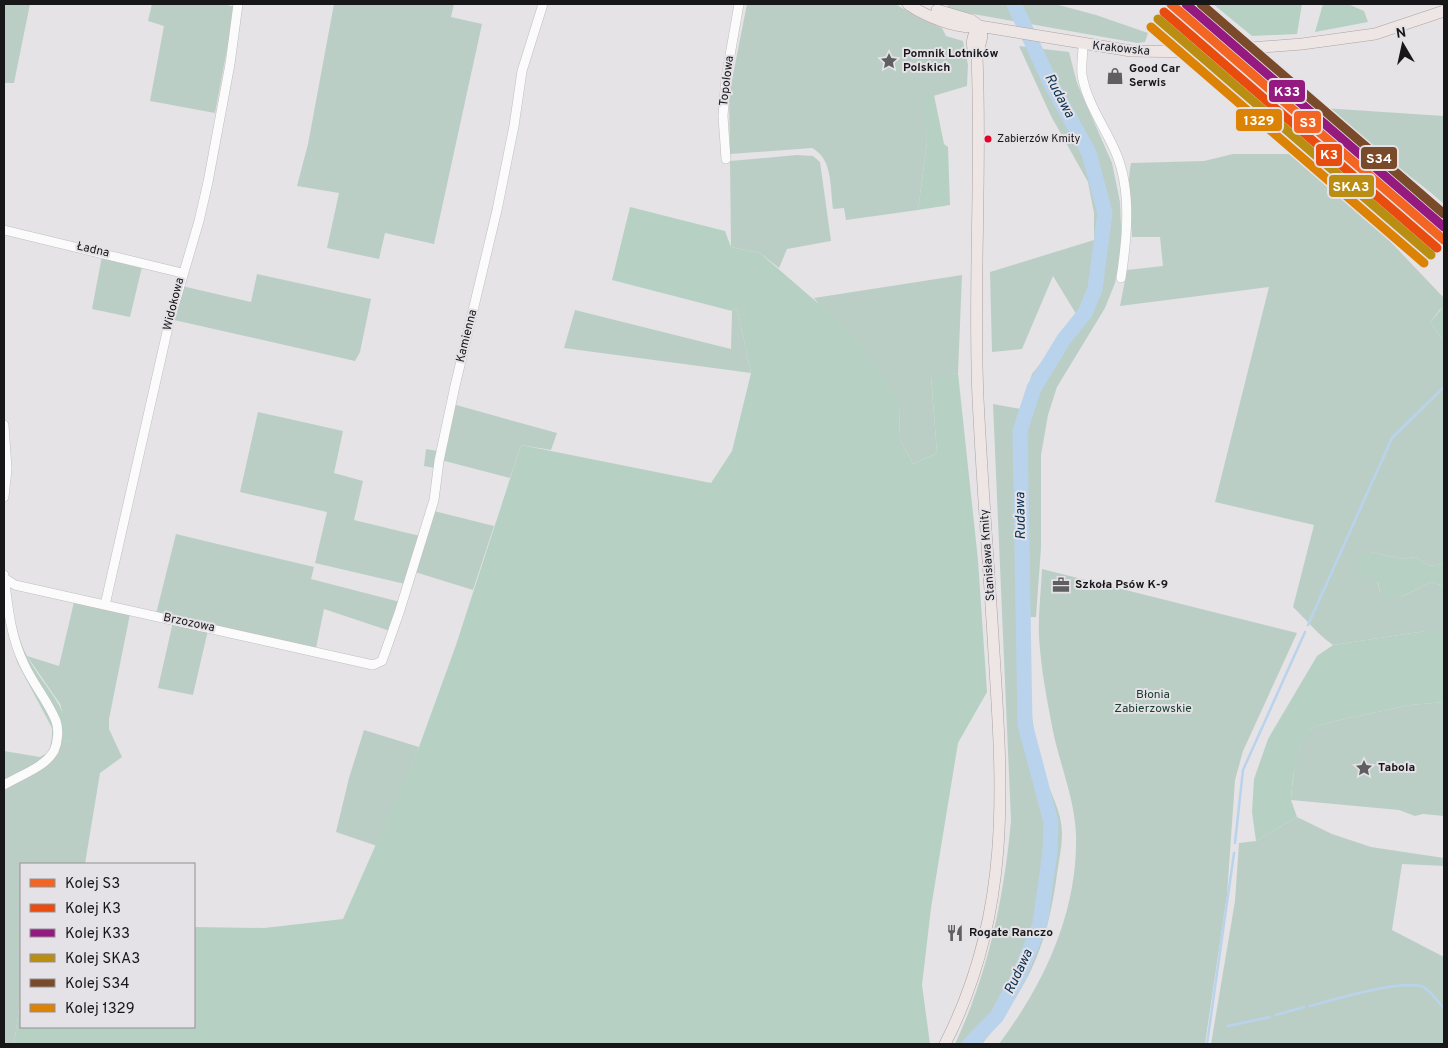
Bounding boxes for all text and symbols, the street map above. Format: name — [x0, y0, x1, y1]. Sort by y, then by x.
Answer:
north arrow — [1378, 20, 1428, 70]
text: N — [1395, 24, 1408, 43]
street label: Krakowska — [1091, 38, 1151, 60]
place label: Pomnik Lotników Polskich — [903, 46, 998, 76]
place icon: Pomnik Lotników Polskich — [879, 51, 899, 71]
street label: Topolowa — [716, 55, 738, 107]
place label: Good Car Serwis — [1129, 61, 1180, 91]
shop icon: Good Car Serwis — [1105, 66, 1125, 86]
water label: Rudawa — [1040, 71, 1078, 122]
line badge: K33 — [1268, 79, 1306, 103]
text: K33 — [1274, 84, 1300, 101]
line badge: 1329 — [1235, 108, 1283, 132]
line badge: S3 — [1293, 110, 1322, 134]
text: 1329 — [1244, 113, 1274, 130]
text: S3 — [1300, 115, 1316, 132]
place label: Zabierzów Kmity — [997, 132, 1080, 146]
marker: Zabierzów Kmity — [983, 134, 993, 144]
line badge: K3 — [1315, 143, 1343, 167]
line badge: S34 — [1360, 146, 1398, 170]
text: K3 — [1320, 147, 1338, 164]
text: S34 — [1366, 151, 1392, 168]
line badge: SKA3 — [1328, 174, 1375, 198]
text: SKA3 — [1333, 179, 1369, 196]
street label: Ładna — [75, 238, 111, 262]
street label: Widokowa — [160, 276, 188, 332]
street label: Kamienna — [453, 308, 481, 364]
water label: Rudawa — [1012, 491, 1030, 540]
street label: Stanisława Kmity — [977, 508, 999, 602]
office icon: Szkoła Psów K-9 — [1051, 575, 1071, 595]
place label: Szkoła Psów K-9 — [1075, 577, 1168, 593]
street label: Brzozowa — [162, 610, 216, 636]
park label: Błonia Zabierzowskie — [1114, 687, 1192, 717]
place icon: Tabola — [1354, 758, 1374, 778]
place label: Tabola — [1378, 760, 1415, 776]
legend — [20, 863, 195, 1028]
text: Kolej S3 — [65, 875, 120, 894]
text: Kolej K3 — [65, 900, 121, 919]
restaurant icon: Rogate Ranczo — [945, 923, 965, 943]
text: Kolej K33 — [65, 925, 130, 944]
place label: Rogate Ranczo — [969, 925, 1053, 941]
water label: Rudawa — [1001, 946, 1037, 997]
text: Kolej SKA3 — [65, 950, 140, 969]
text: Kolej S34 — [65, 975, 130, 994]
text: Kolej 1329 — [65, 1000, 135, 1019]

